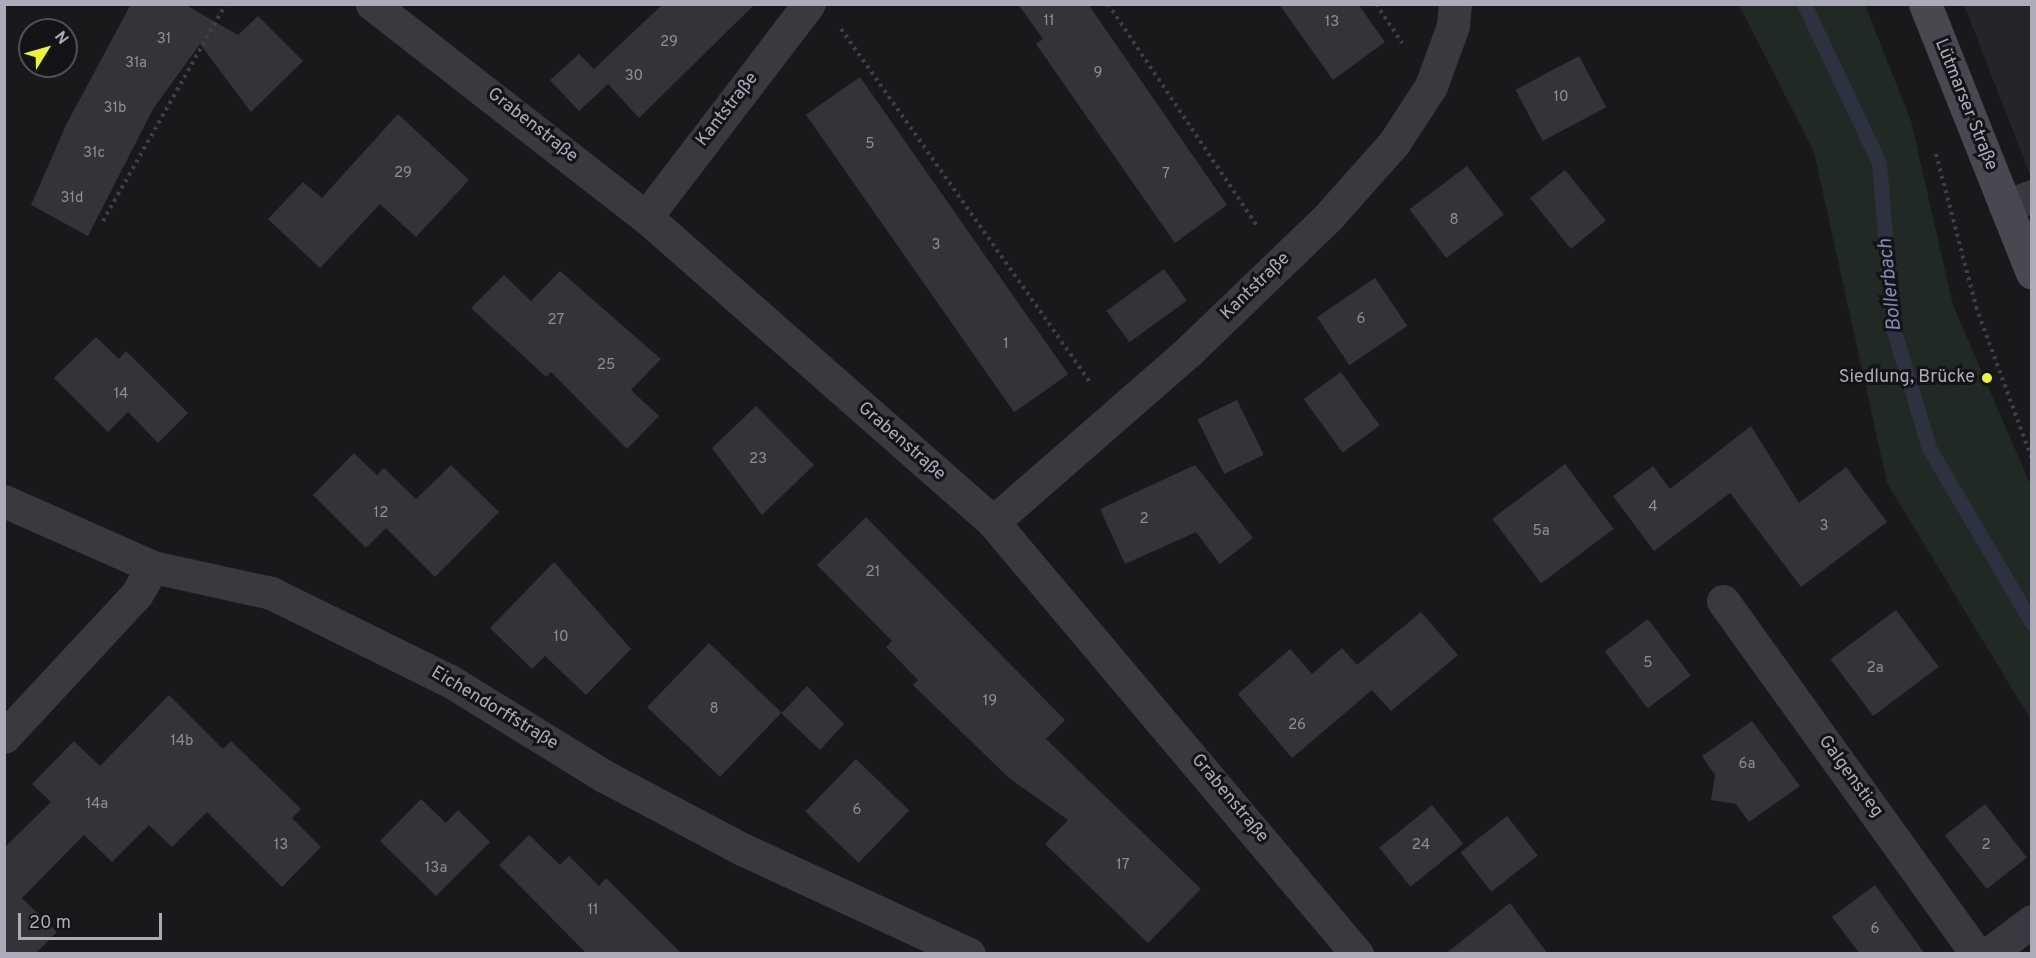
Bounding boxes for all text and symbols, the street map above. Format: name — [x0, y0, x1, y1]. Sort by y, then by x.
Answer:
house number: 11 — [1043, 13, 1055, 31]
house number: 13 — [1325, 14, 1339, 32]
north arrow — [18, 18, 78, 78]
text: N — [49, 28, 72, 49]
house number: 31 — [157, 31, 171, 49]
house number: 29 — [660, 34, 678, 52]
street label: Lütmarser Straße — [1929, 36, 2001, 174]
house number: 31a — [125, 55, 147, 73]
house number: 9 — [1094, 65, 1102, 83]
house number: 30 — [625, 68, 643, 86]
street label: Kantstraße — [692, 69, 764, 151]
street label: Grabenstraße — [482, 84, 582, 168]
house number: 10 — [1553, 89, 1569, 107]
house number: 31b — [103, 100, 127, 118]
house number: 5 — [865, 136, 875, 154]
house number: 31c — [83, 145, 105, 163]
house number: 29 — [394, 165, 412, 183]
house number: 7 — [1162, 166, 1170, 184]
house number: 31d — [60, 190, 84, 208]
house number: 8 — [1449, 212, 1459, 230]
house number: 3 — [931, 237, 941, 255]
water label: Bollerbach — [1874, 237, 1908, 333]
street label: Kantstraße — [1217, 249, 1295, 325]
house number: 6 — [1357, 311, 1365, 329]
house number: 27 — [548, 312, 564, 330]
house number: 1 — [1003, 336, 1009, 354]
house number: 25 — [597, 357, 615, 375]
place label: Siedlung, Brücke — [1839, 367, 1975, 389]
marker: Siedlung, Brücke — [1980, 371, 1994, 385]
house number: 14 — [114, 386, 128, 404]
street label: Grabenstraße — [853, 398, 949, 486]
house number: 23 — [749, 451, 767, 469]
house number: 4 — [1648, 499, 1658, 517]
house number: 12 — [374, 505, 388, 523]
house number: 2 — [1139, 511, 1149, 529]
house number: 3 — [1819, 518, 1829, 536]
house number: 5a — [1532, 523, 1550, 541]
house number: 21 — [866, 564, 880, 582]
house number: 10 — [553, 629, 569, 647]
house number: 5 — [1643, 655, 1653, 673]
house number: 2a — [1866, 660, 1884, 678]
street label: Eichendorffstraße — [427, 663, 561, 755]
house number: 19 — [983, 693, 997, 711]
house number: 8 — [709, 701, 719, 719]
house number: 26 — [1288, 717, 1306, 735]
street label: Galgenstieg — [1813, 732, 1887, 822]
house number: 14b — [170, 733, 194, 751]
street label: Grabenstraße — [1186, 750, 1272, 848]
house number: 6a — [1739, 756, 1755, 774]
house number: 14a — [86, 796, 108, 814]
house number: 6 — [853, 802, 861, 820]
house number: 13 — [274, 837, 288, 855]
house number: 24 — [1412, 837, 1430, 855]
house number: 2 — [1981, 837, 1991, 855]
house number: 17 — [1116, 857, 1130, 875]
house number: 13a — [425, 860, 447, 878]
scale bar — [21, 901, 165, 939]
house number: 11 — [587, 902, 599, 920]
text: 20 m — [29, 912, 71, 935]
house number: 6 — [1871, 921, 1879, 939]

